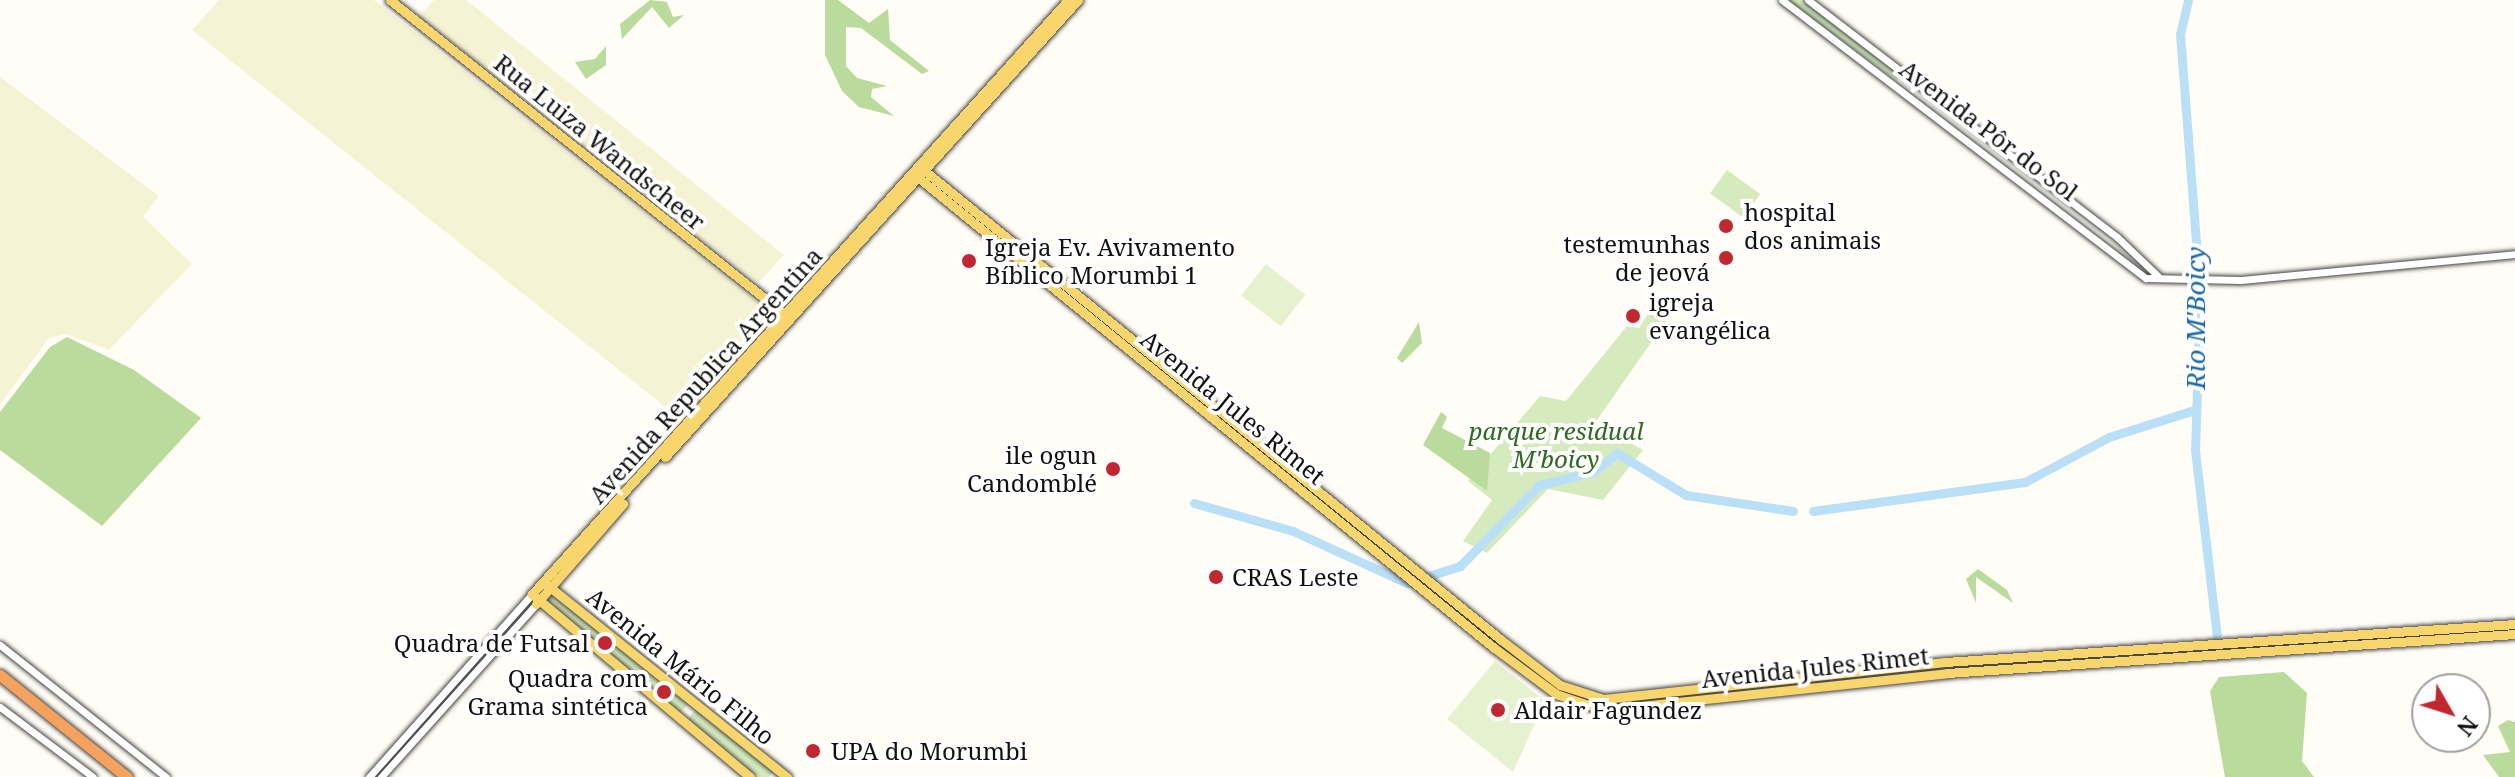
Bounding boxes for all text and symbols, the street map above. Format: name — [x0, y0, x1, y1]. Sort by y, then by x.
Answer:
street label: Rua Luiza Wandscheer — [489, 48, 711, 236]
street label: Avenida Pôr do Sol — [1895, 54, 2083, 206]
place label: hospital dos animais — [1744, 198, 1881, 254]
marker: hospital dos animais — [1715, 215, 1737, 237]
place label: testemunhas de jeová — [1564, 230, 1710, 286]
place label: Igreja Ev. Avivamento Bíblico Morumbi 1 — [985, 233, 1235, 289]
street label: Avenida Republica Argentina — [582, 241, 828, 509]
water label: Rio M'Boicy — [2180, 246, 2212, 390]
marker: testemunhas de jeová — [1717, 249, 1735, 267]
marker: Igreja Ev. Avivamento Bíblico Morumbi 1 — [960, 252, 978, 270]
place label: igreja evangélica — [1649, 288, 1771, 344]
marker: igreja evangélica — [1624, 307, 1642, 325]
street label: Avenida Jules Rimet — [1135, 324, 1331, 490]
park label: parque residual M'boicy — [1469, 417, 1643, 473]
place label: ile ogun Candomblé — [967, 441, 1097, 497]
marker: ile ogun Candomblé — [1104, 460, 1122, 478]
place label: CRAS Leste — [1232, 563, 1359, 591]
marker: CRAS Leste — [1207, 568, 1225, 586]
street label: Avenida Mário Filho — [581, 581, 781, 751]
place label: Quadra de Futsal — [394, 629, 589, 657]
marker: Quadra de Futsal — [596, 634, 614, 652]
street label: Avenida Jules Rimet — [1700, 641, 1930, 693]
place label: Quadra com Grama sintética — [467, 664, 648, 720]
north arrow — [2411, 673, 2491, 753]
marker: Quadra com Grama sintética — [655, 683, 673, 701]
place label: Aldair Fagundez — [1514, 696, 1702, 724]
marker: Aldair Fagundez — [1489, 701, 1507, 719]
text: N — [2451, 711, 2485, 743]
place label: UPA do Morumbi — [831, 737, 1027, 765]
marker: UPA do Morumbi — [802, 740, 824, 762]

